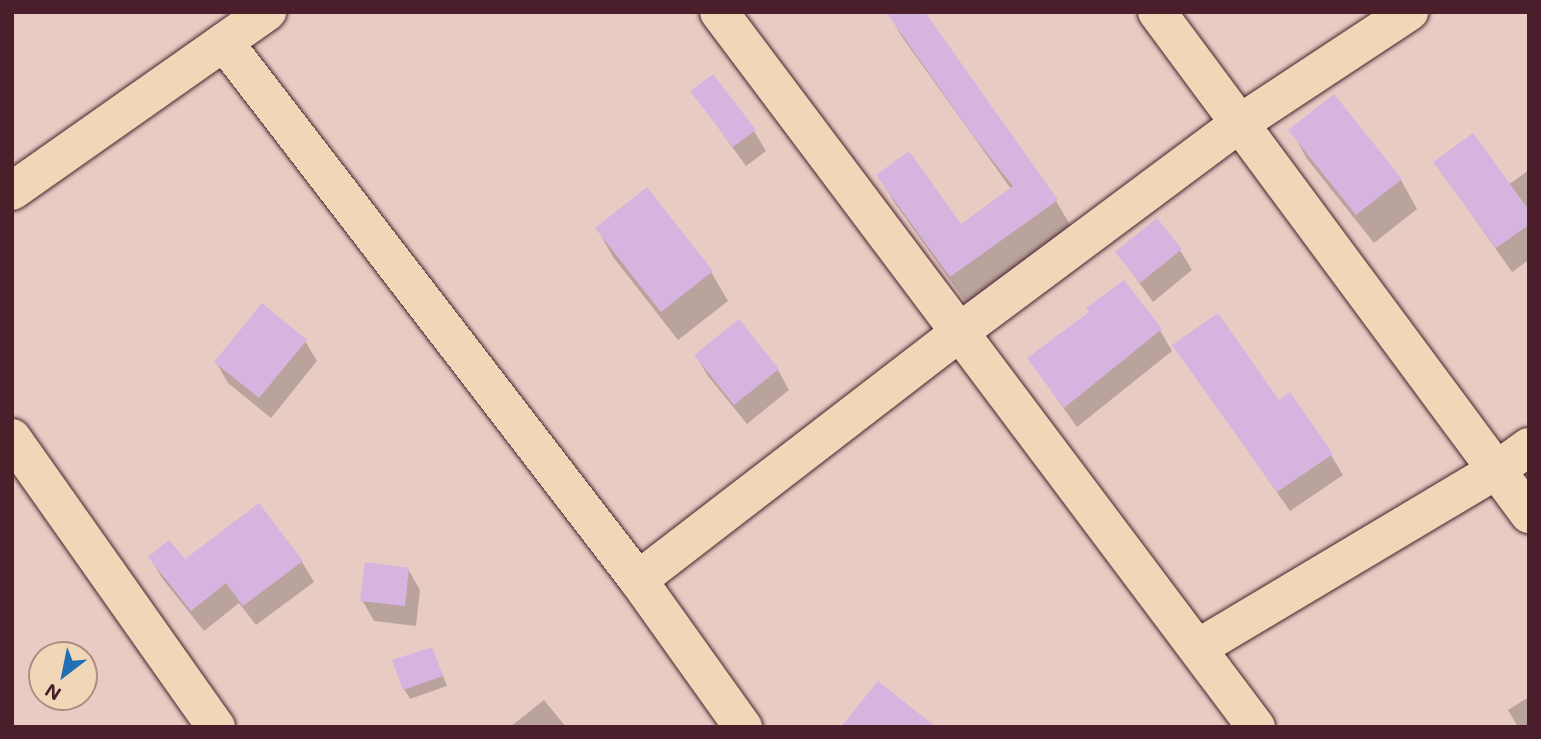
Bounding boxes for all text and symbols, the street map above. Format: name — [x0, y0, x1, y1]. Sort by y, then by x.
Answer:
north arrow — [28, 641, 98, 711]
text: N — [40, 678, 65, 707]

